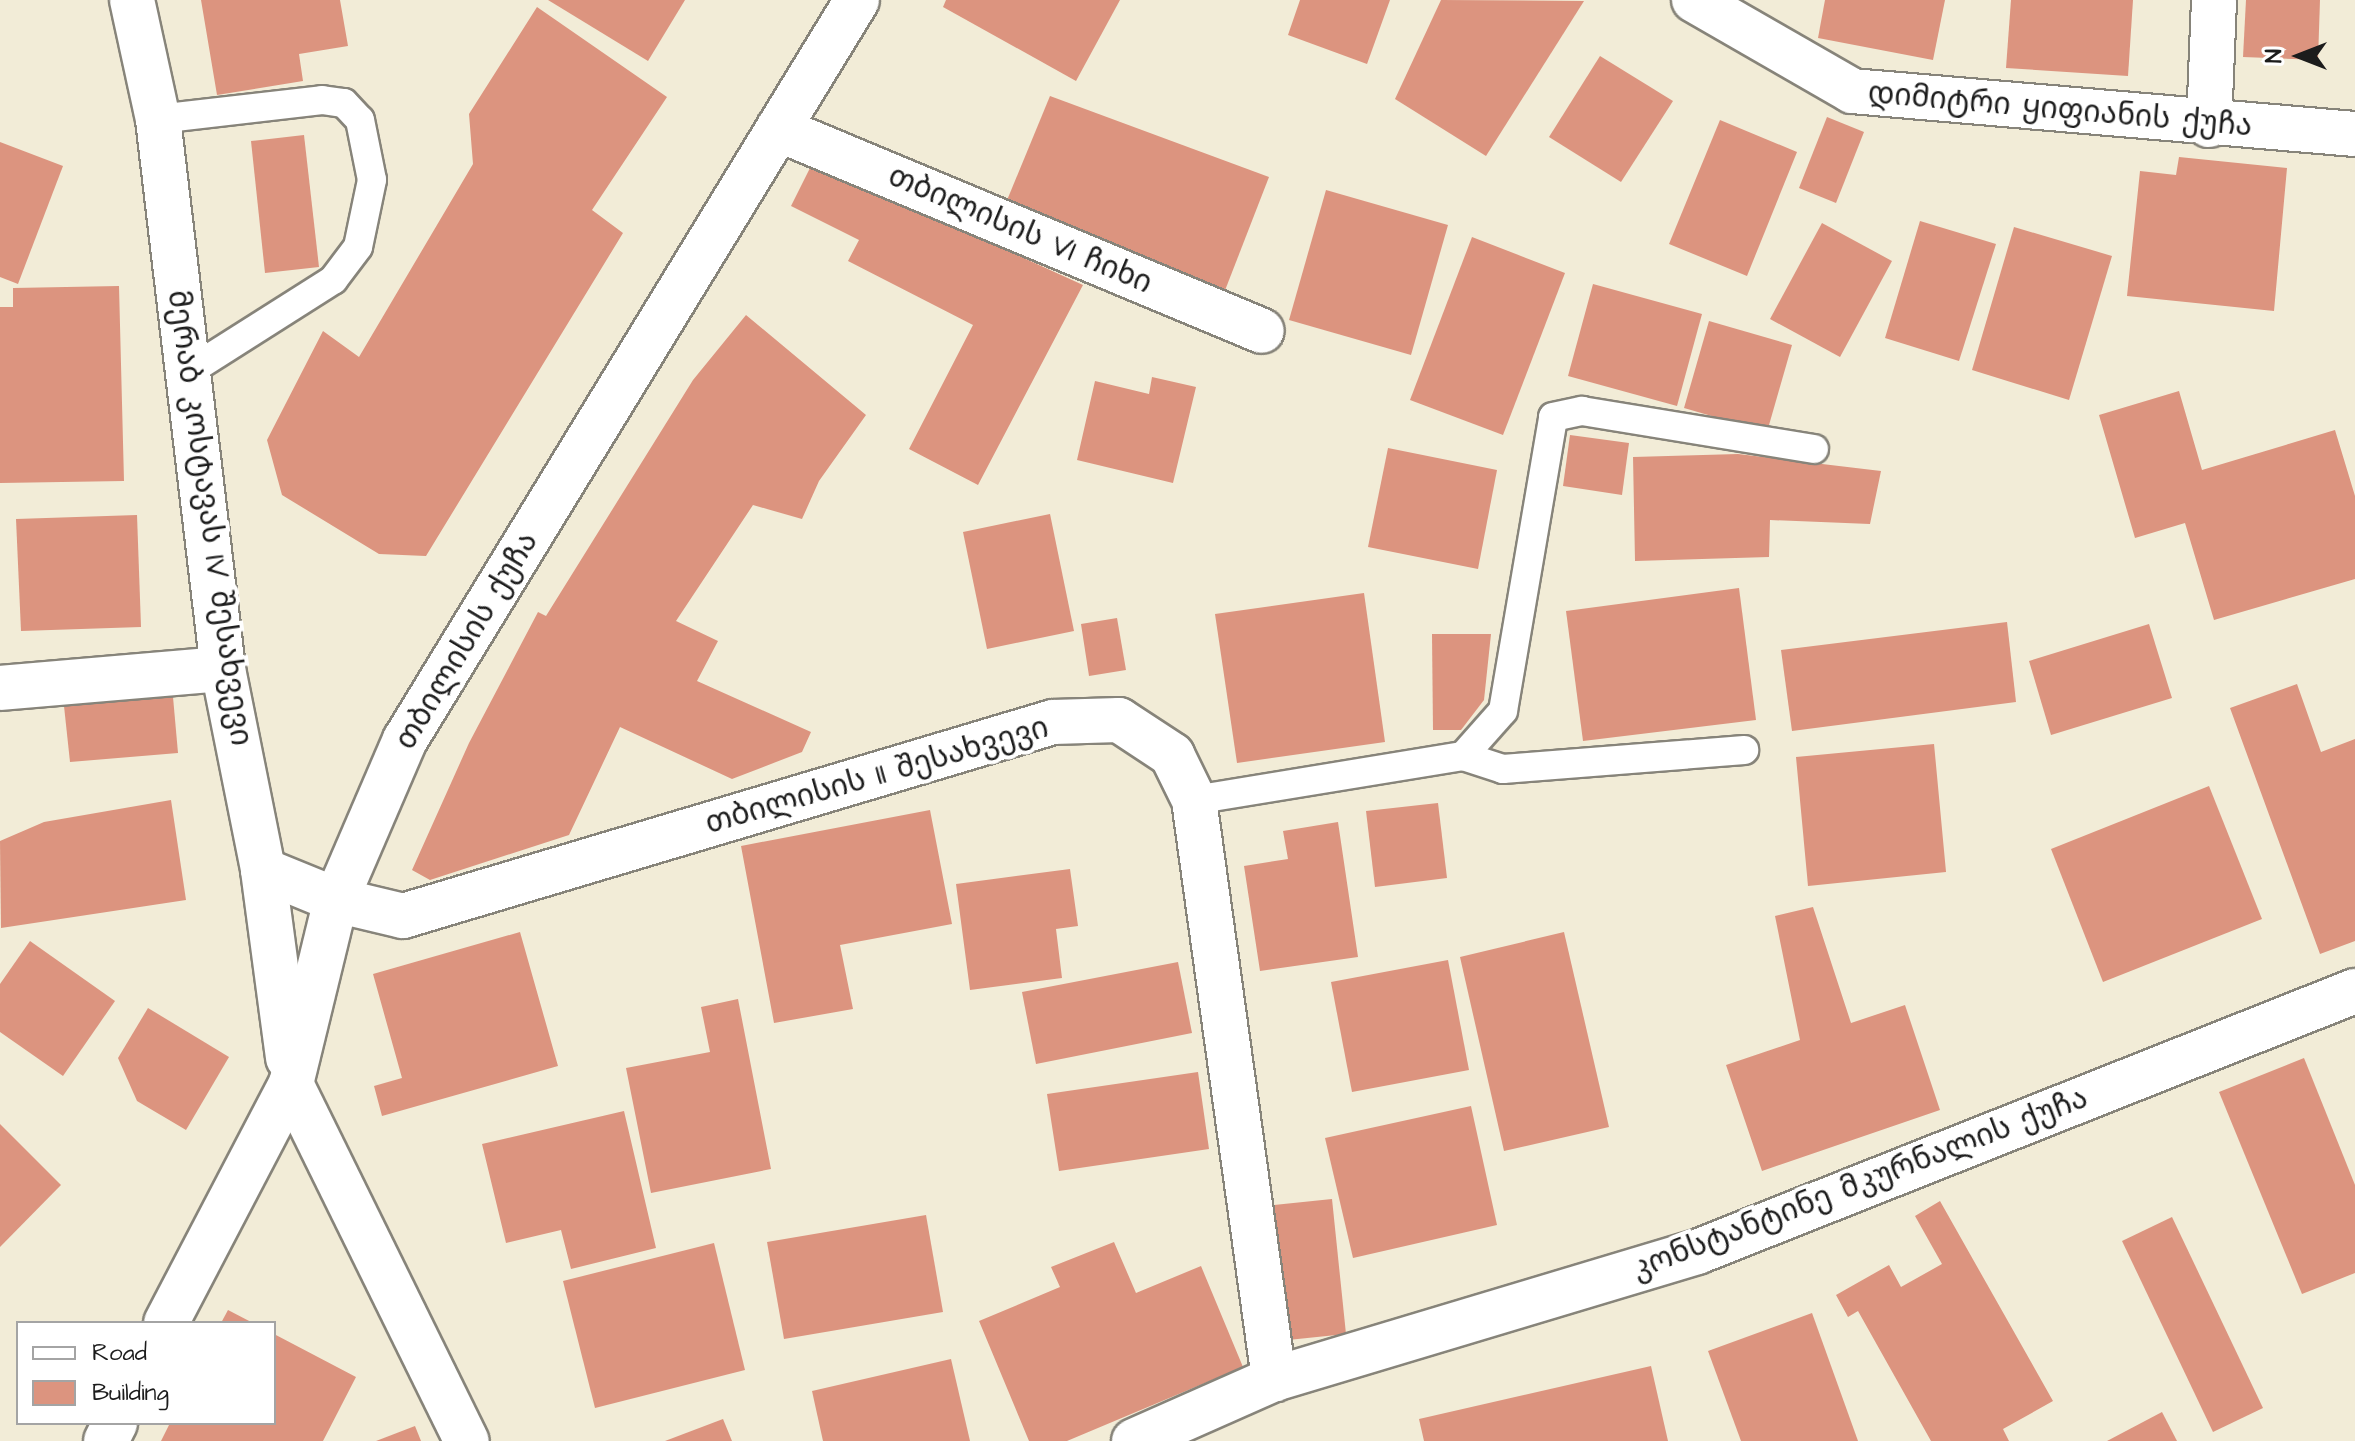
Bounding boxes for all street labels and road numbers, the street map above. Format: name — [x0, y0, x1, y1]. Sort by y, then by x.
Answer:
street label: დიმიტრი ყიფიანის ქუჩა — [1866, 75, 2254, 145]
street label: თბილისის VI ჩიხი — [883, 158, 1157, 302]
street label: მერაბ კოსტავას IV შესახვევი — [159, 288, 259, 748]
street label: თბილისის ქუჩა — [388, 526, 546, 756]
street label: თბილისის II შესახვევი — [701, 710, 1053, 842]
street label: კონსტანტინე მკურნალის ქუჩა — [1627, 1080, 2093, 1288]

